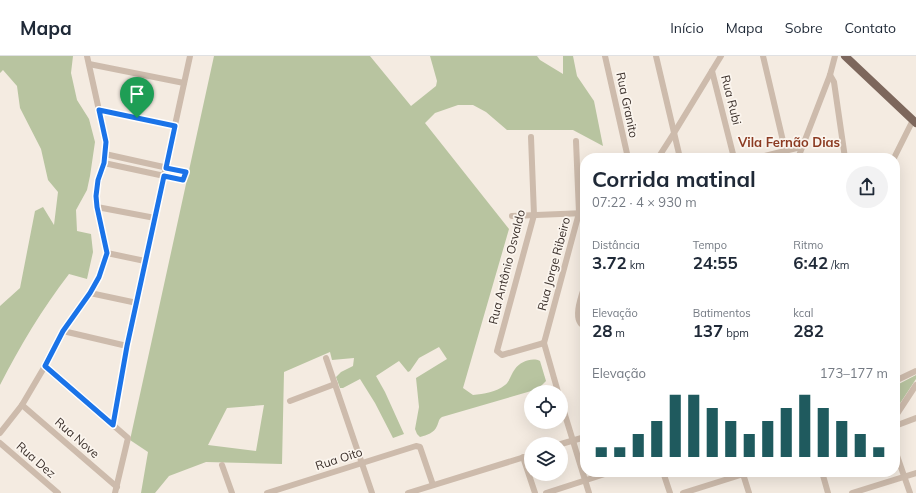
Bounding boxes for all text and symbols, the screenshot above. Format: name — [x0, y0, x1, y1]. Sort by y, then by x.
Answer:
text: Mapa — [20, 16, 72, 40]
text: Início — [670, 19, 704, 37]
text: Mapa — [726, 19, 763, 37]
text: Sobre — [785, 19, 823, 37]
text: Contato — [845, 19, 896, 37]
street label: Rua Granito — [613, 71, 642, 139]
street label: Rua Rubi — [718, 73, 745, 126]
pin — [120, 77, 154, 118]
icon: arrive — [126, 83, 148, 105]
district label: Vila Fernão Dias — [737, 134, 840, 150]
text: Corrida matinal — [592, 165, 756, 193]
button: share — [846, 166, 888, 208]
text: 07:22 · 4 × 930 m — [592, 194, 697, 210]
street label: Rua Antônio Osvaldo — [485, 208, 528, 326]
street label: Rua Jorge Ribeiro — [534, 215, 573, 312]
text: Distância — [592, 238, 640, 252]
text: Tempo — [693, 238, 727, 252]
text: Ritmo — [793, 238, 823, 252]
text: 3.72 — [592, 252, 627, 273]
text: 24:55 — [693, 252, 738, 273]
text: 6:42 — [793, 252, 828, 273]
text: km — [627, 258, 645, 272]
text: /km — [828, 258, 849, 272]
text: Elevação — [592, 306, 638, 320]
text: Batimentos — [693, 306, 751, 320]
text: kcal — [793, 306, 813, 320]
text: 28 — [592, 320, 612, 341]
text: 137 — [693, 320, 723, 341]
text: 282 — [793, 320, 824, 341]
text: m — [612, 326, 625, 340]
text: bpm — [723, 326, 749, 340]
text: Elevação — [592, 365, 646, 381]
text: 173–177 m — [820, 365, 888, 381]
map controls — [524, 385, 568, 481]
button: locate — [524, 385, 568, 429]
street label: Rua Nove — [52, 414, 103, 461]
button: layers — [524, 437, 568, 481]
street label: Rua Dez — [14, 438, 59, 481]
street label: Rua Oito — [313, 444, 364, 473]

